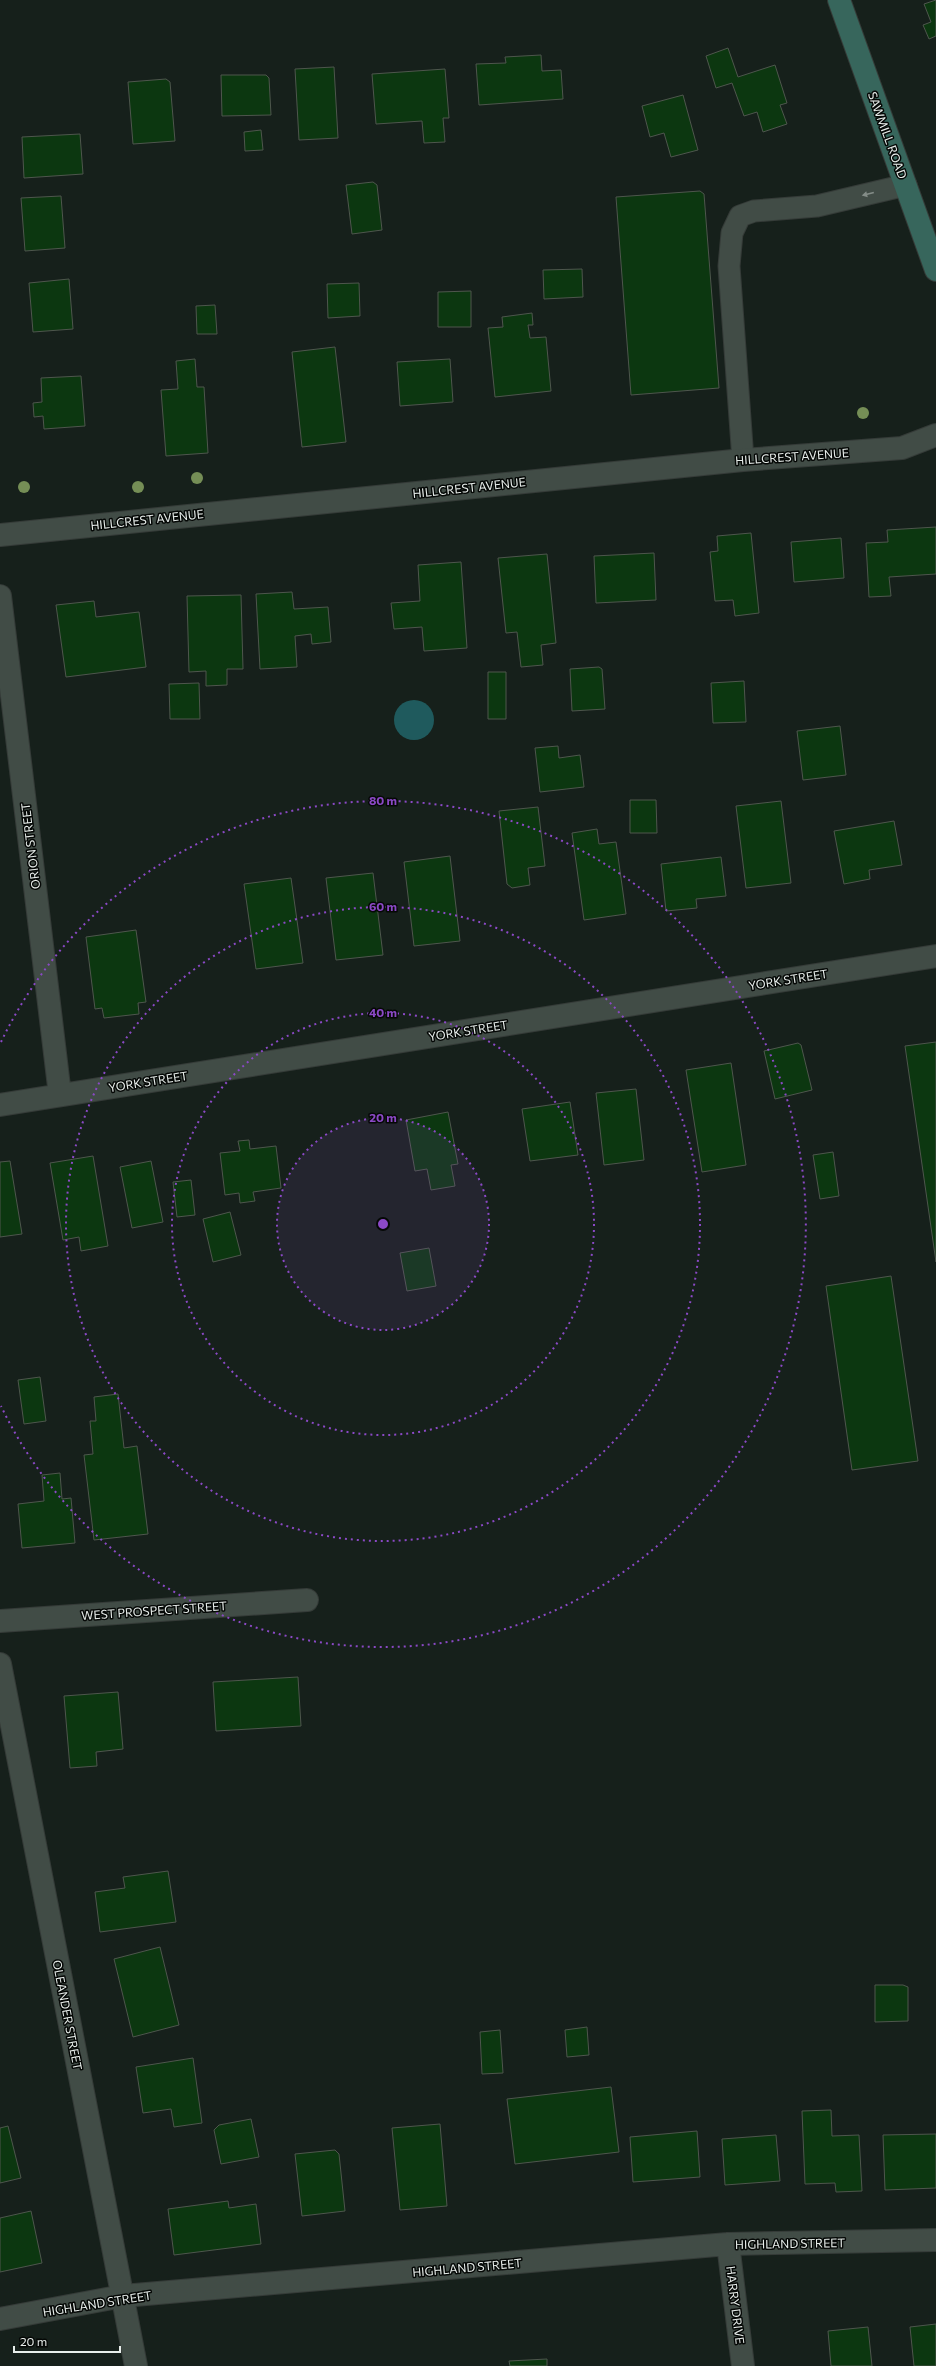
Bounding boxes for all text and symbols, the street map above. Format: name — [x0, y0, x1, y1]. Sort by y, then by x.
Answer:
street label: SAWMILL ROAD — [866, 90, 910, 181]
one-way arrow — [862, 192, 874, 198]
street label: HILLCREST AVENUE — [735, 445, 849, 467]
street label: HILLCREST AVENUE — [412, 474, 526, 500]
street label: HILLCREST AVENUE — [90, 506, 204, 532]
text: 80 m — [369, 793, 397, 807]
street label: ORION STREET — [18, 802, 42, 890]
text: 60 m — [369, 899, 397, 913]
street label: YORK STREET — [747, 966, 829, 992]
text: 40 m — [369, 1005, 397, 1019]
street label: YORK STREET — [427, 1017, 509, 1043]
street label: YORK STREET — [107, 1068, 189, 1094]
text: 20 m — [369, 1110, 397, 1124]
centre of rings — [376, 1217, 390, 1231]
street label: WEST PROSPECT STREET — [81, 1598, 228, 1622]
street label: OLEANDER STREET — [50, 1959, 86, 2072]
street label: HIGHLAND STREET — [735, 2235, 845, 2251]
street label: HIGHLAND STREET — [412, 2255, 523, 2279]
street label: HARRY DRIVE — [724, 2265, 748, 2345]
street label: HIGHLAND STREET — [42, 2287, 153, 2319]
scale bar — [14, 2328, 120, 2354]
text: 20 m — [20, 2334, 47, 2348]

